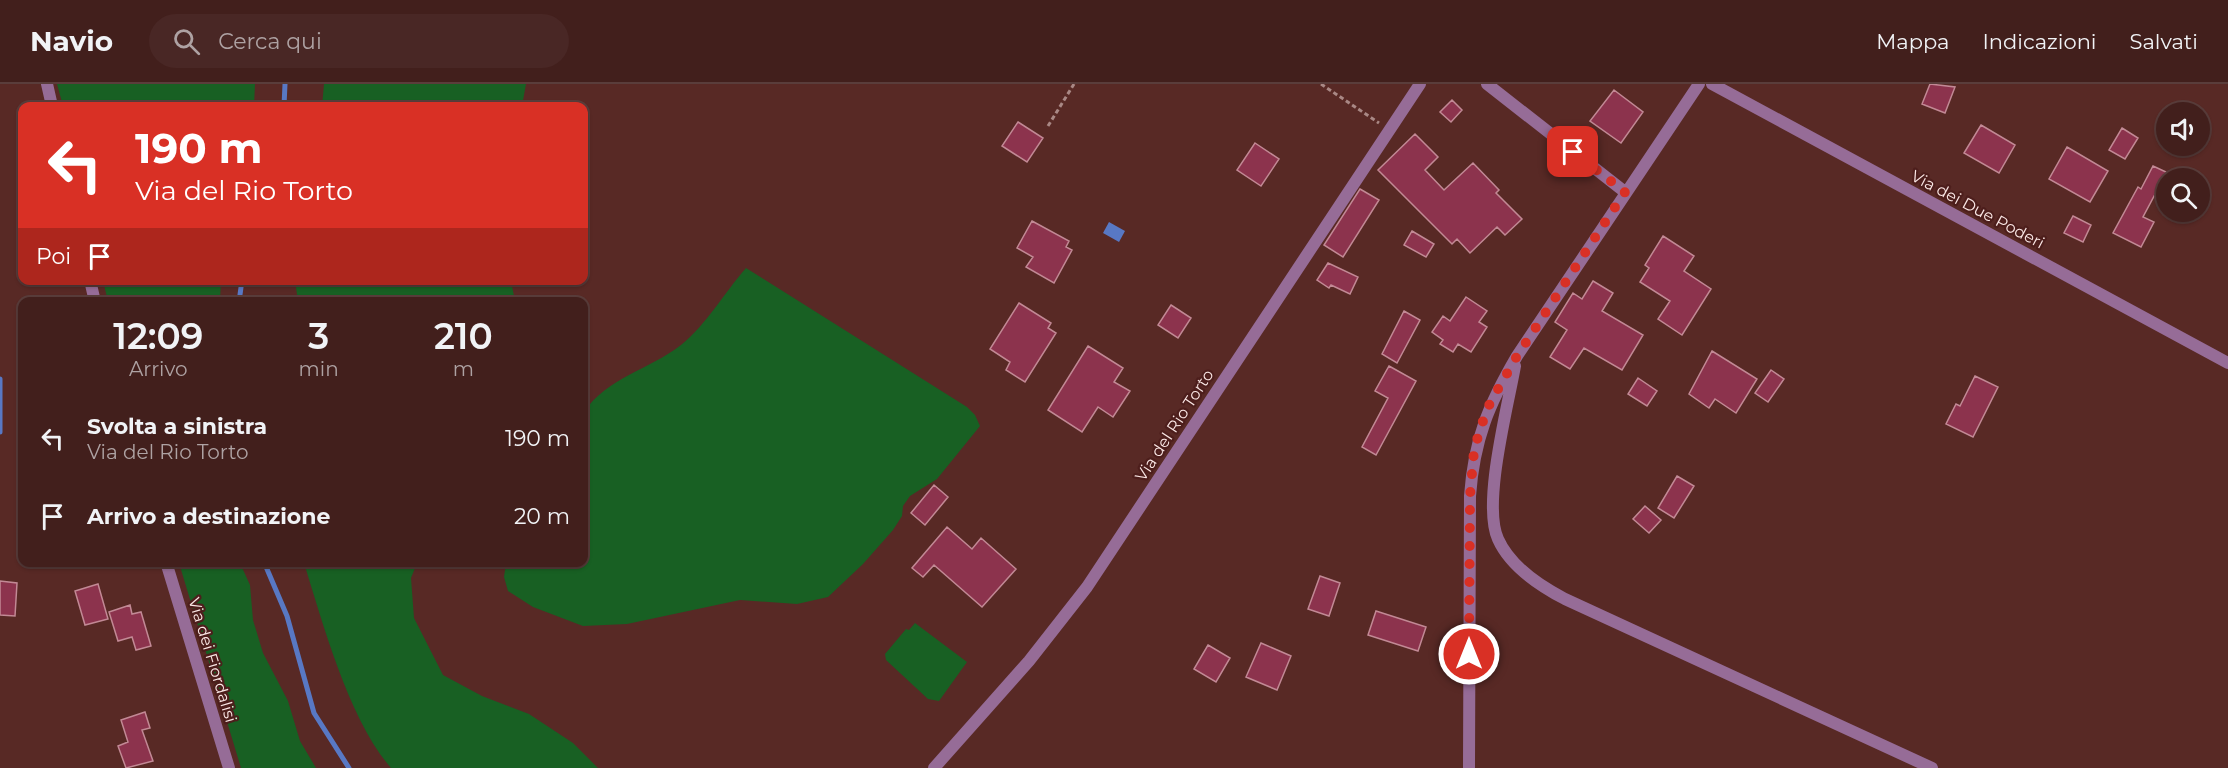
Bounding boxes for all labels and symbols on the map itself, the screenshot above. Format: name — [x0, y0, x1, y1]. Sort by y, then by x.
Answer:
pin — [1547, 126, 1598, 177]
street label: Via dei Due Poderi — [1908, 166, 2048, 253]
street label: Via del Rio Torto — [1131, 366, 1218, 485]
street label: Via dei Fiordalisi — [185, 595, 241, 725]
position arrow — [1437, 622, 1501, 686]

